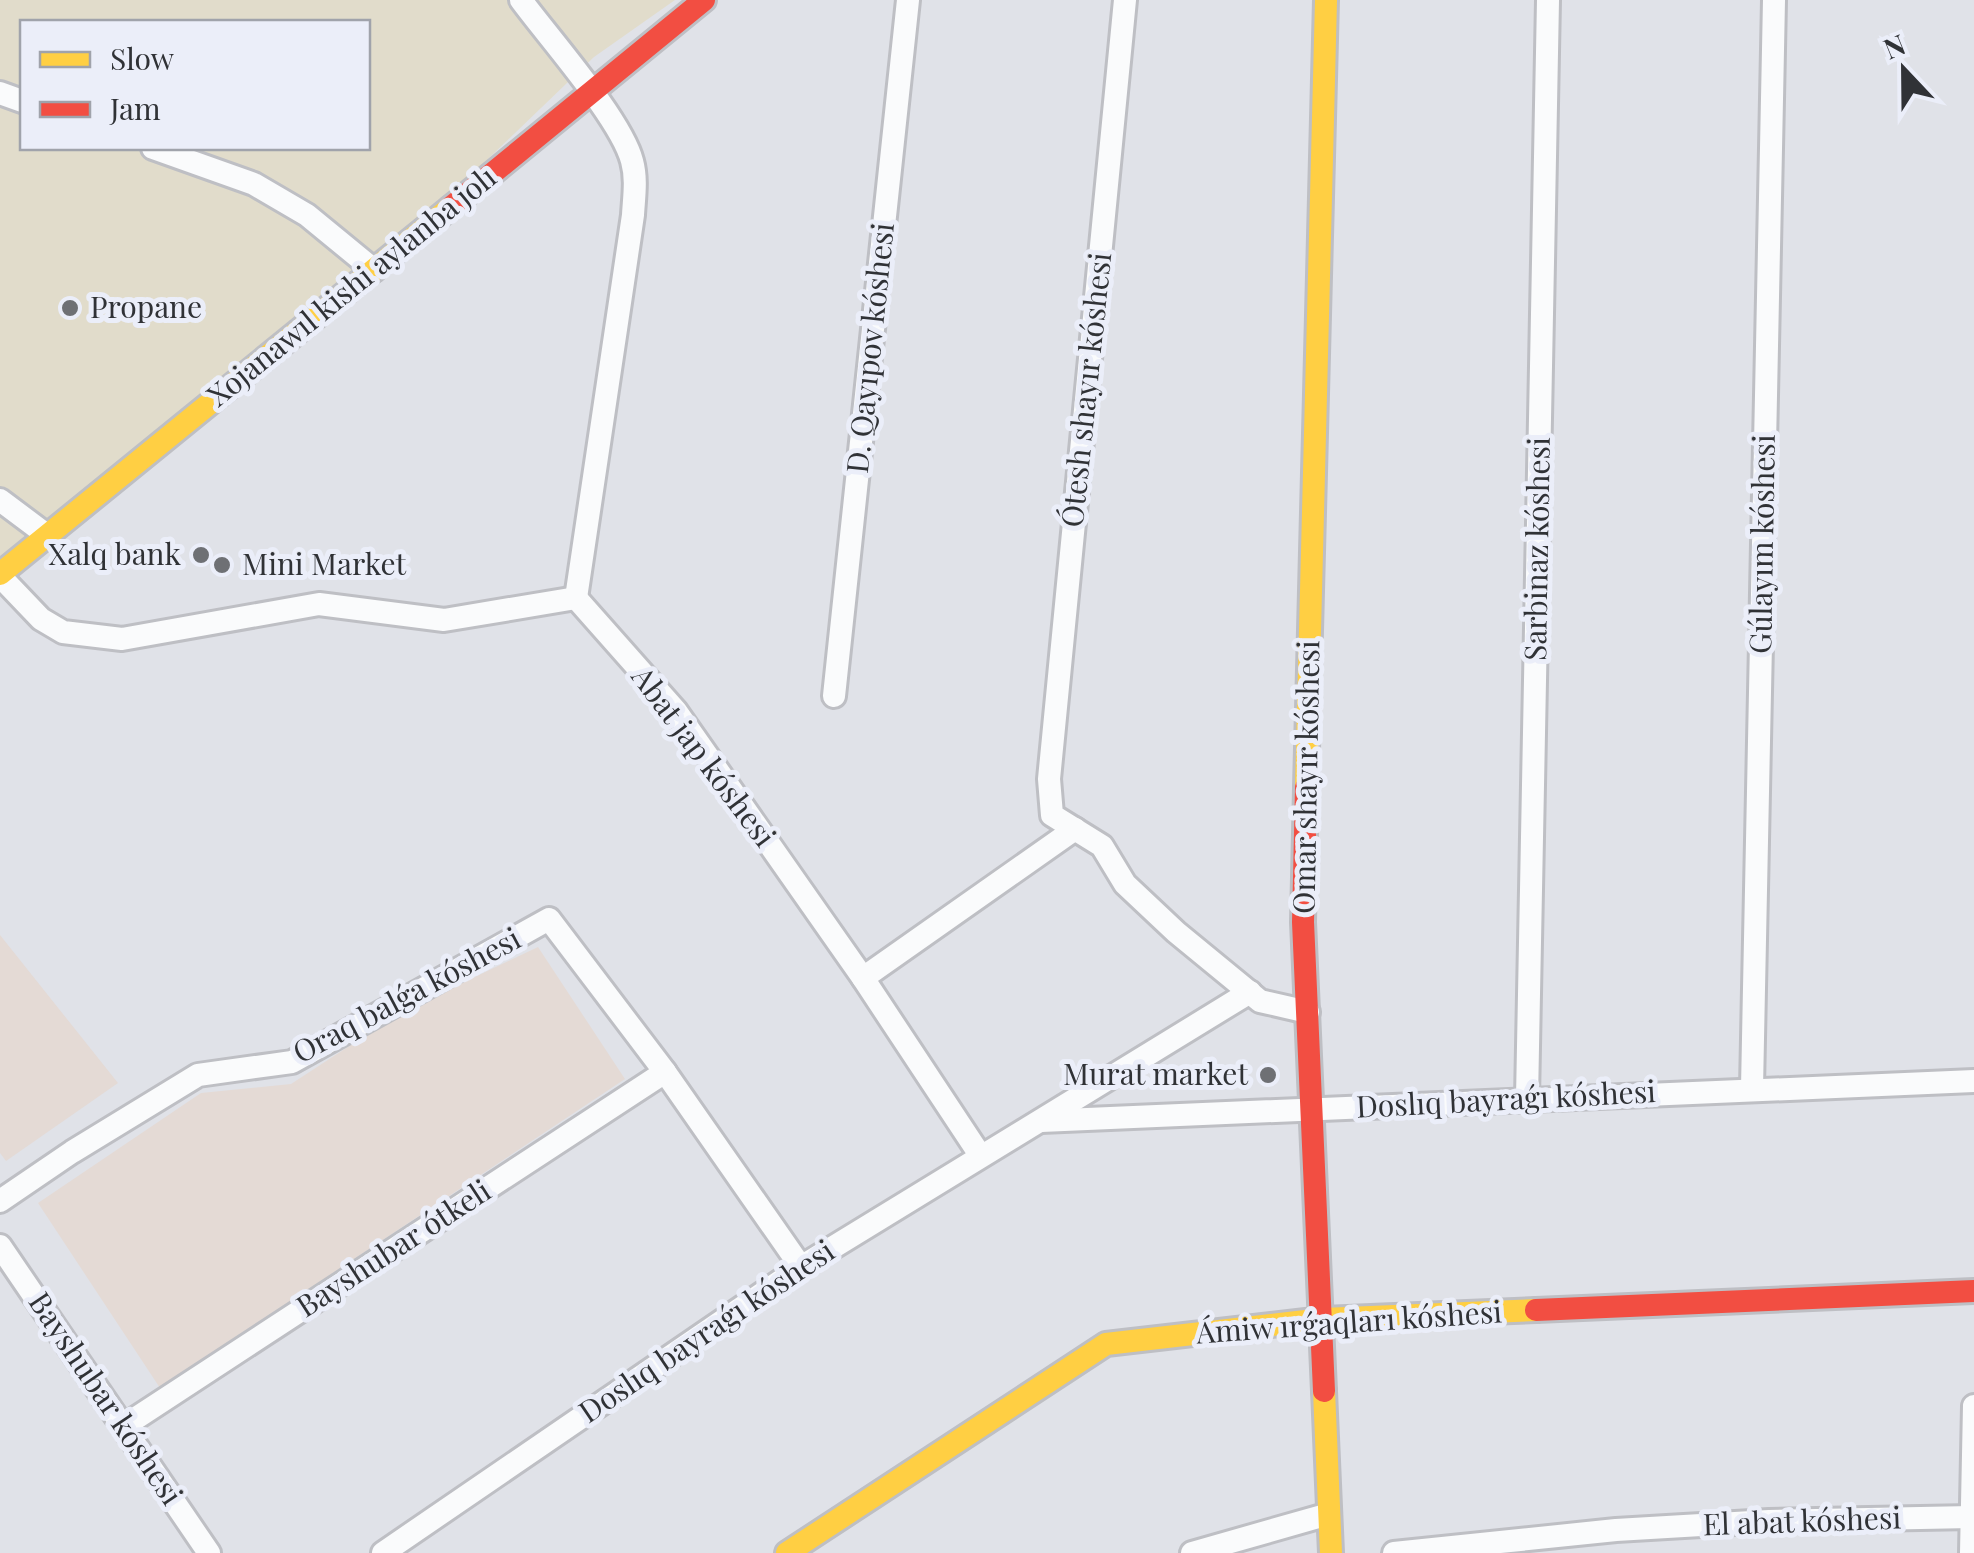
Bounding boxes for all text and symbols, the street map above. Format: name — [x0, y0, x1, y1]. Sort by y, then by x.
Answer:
legend — [20, 20, 370, 150]
north arrow — [1854, 20, 1954, 120]
text: N — [1878, 24, 1910, 66]
text: Slow — [110, 38, 175, 78]
text: Jam — [109, 88, 161, 128]
street label: Xojanawıl kishi aylanba jolı — [198, 156, 504, 415]
street label: D. Qayıpov kóshesi — [836, 220, 902, 475]
street label: Ótesh shayır kóshesi — [1051, 250, 1119, 529]
place label: Propane — [90, 286, 202, 326]
marker: Propane — [59, 297, 81, 319]
street label: Gúlayım kóshesi — [1739, 434, 1783, 654]
street label: Sarbinaz kóshesi — [1514, 437, 1558, 661]
place label: Xalq bank — [48, 533, 181, 573]
place label: Mini Market — [242, 543, 407, 583]
marker: Xalq bank — [190, 544, 212, 566]
marker: Mini Market — [211, 554, 233, 576]
street label: Omar shayır kóshesi — [1283, 640, 1327, 914]
street label: Abat jap kóshesi — [623, 657, 786, 854]
street label: Oraq balǵa kóshesi — [285, 917, 527, 1071]
place label: Murat market — [1063, 1053, 1248, 1093]
marker: Murat market — [1257, 1064, 1279, 1086]
street label: Doslıq bayraǵı kóshesi — [1355, 1070, 1657, 1126]
street label: Bayshubar ótkeli — [288, 1169, 498, 1325]
street label: Doslıq bayraǵı kóshesi — [570, 1230, 842, 1431]
street label: Bayshubar kóshesi — [21, 1284, 193, 1512]
street label: Ámiw ırǵaqları kóshesi — [1194, 1290, 1503, 1352]
street label: El abat kóshesi — [1702, 1497, 1902, 1543]

